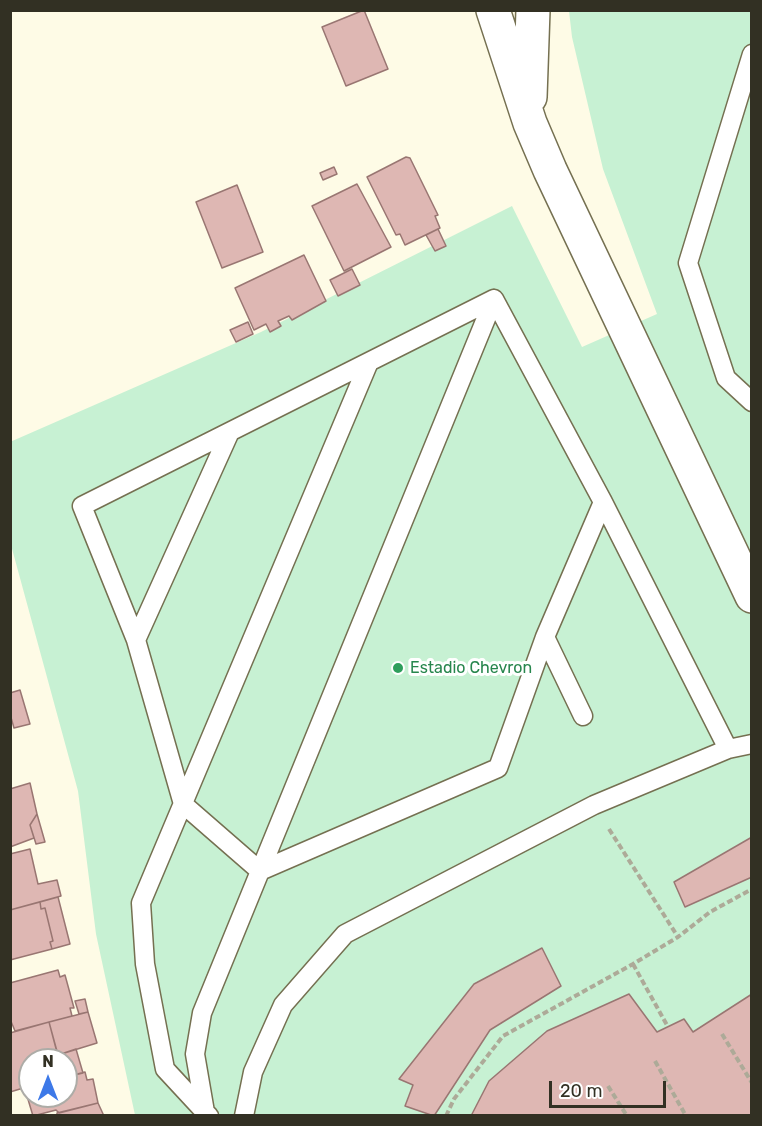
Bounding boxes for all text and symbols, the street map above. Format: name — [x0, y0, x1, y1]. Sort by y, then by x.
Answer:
place label: Estadio Chevron — [410, 658, 532, 678]
marker: Estadio Chevron — [391, 661, 405, 675]
north arrow — [18, 1048, 78, 1108]
text: N — [42, 1052, 54, 1071]
scale bar — [552, 1069, 669, 1107]
text: 20 m — [560, 1080, 602, 1102]

